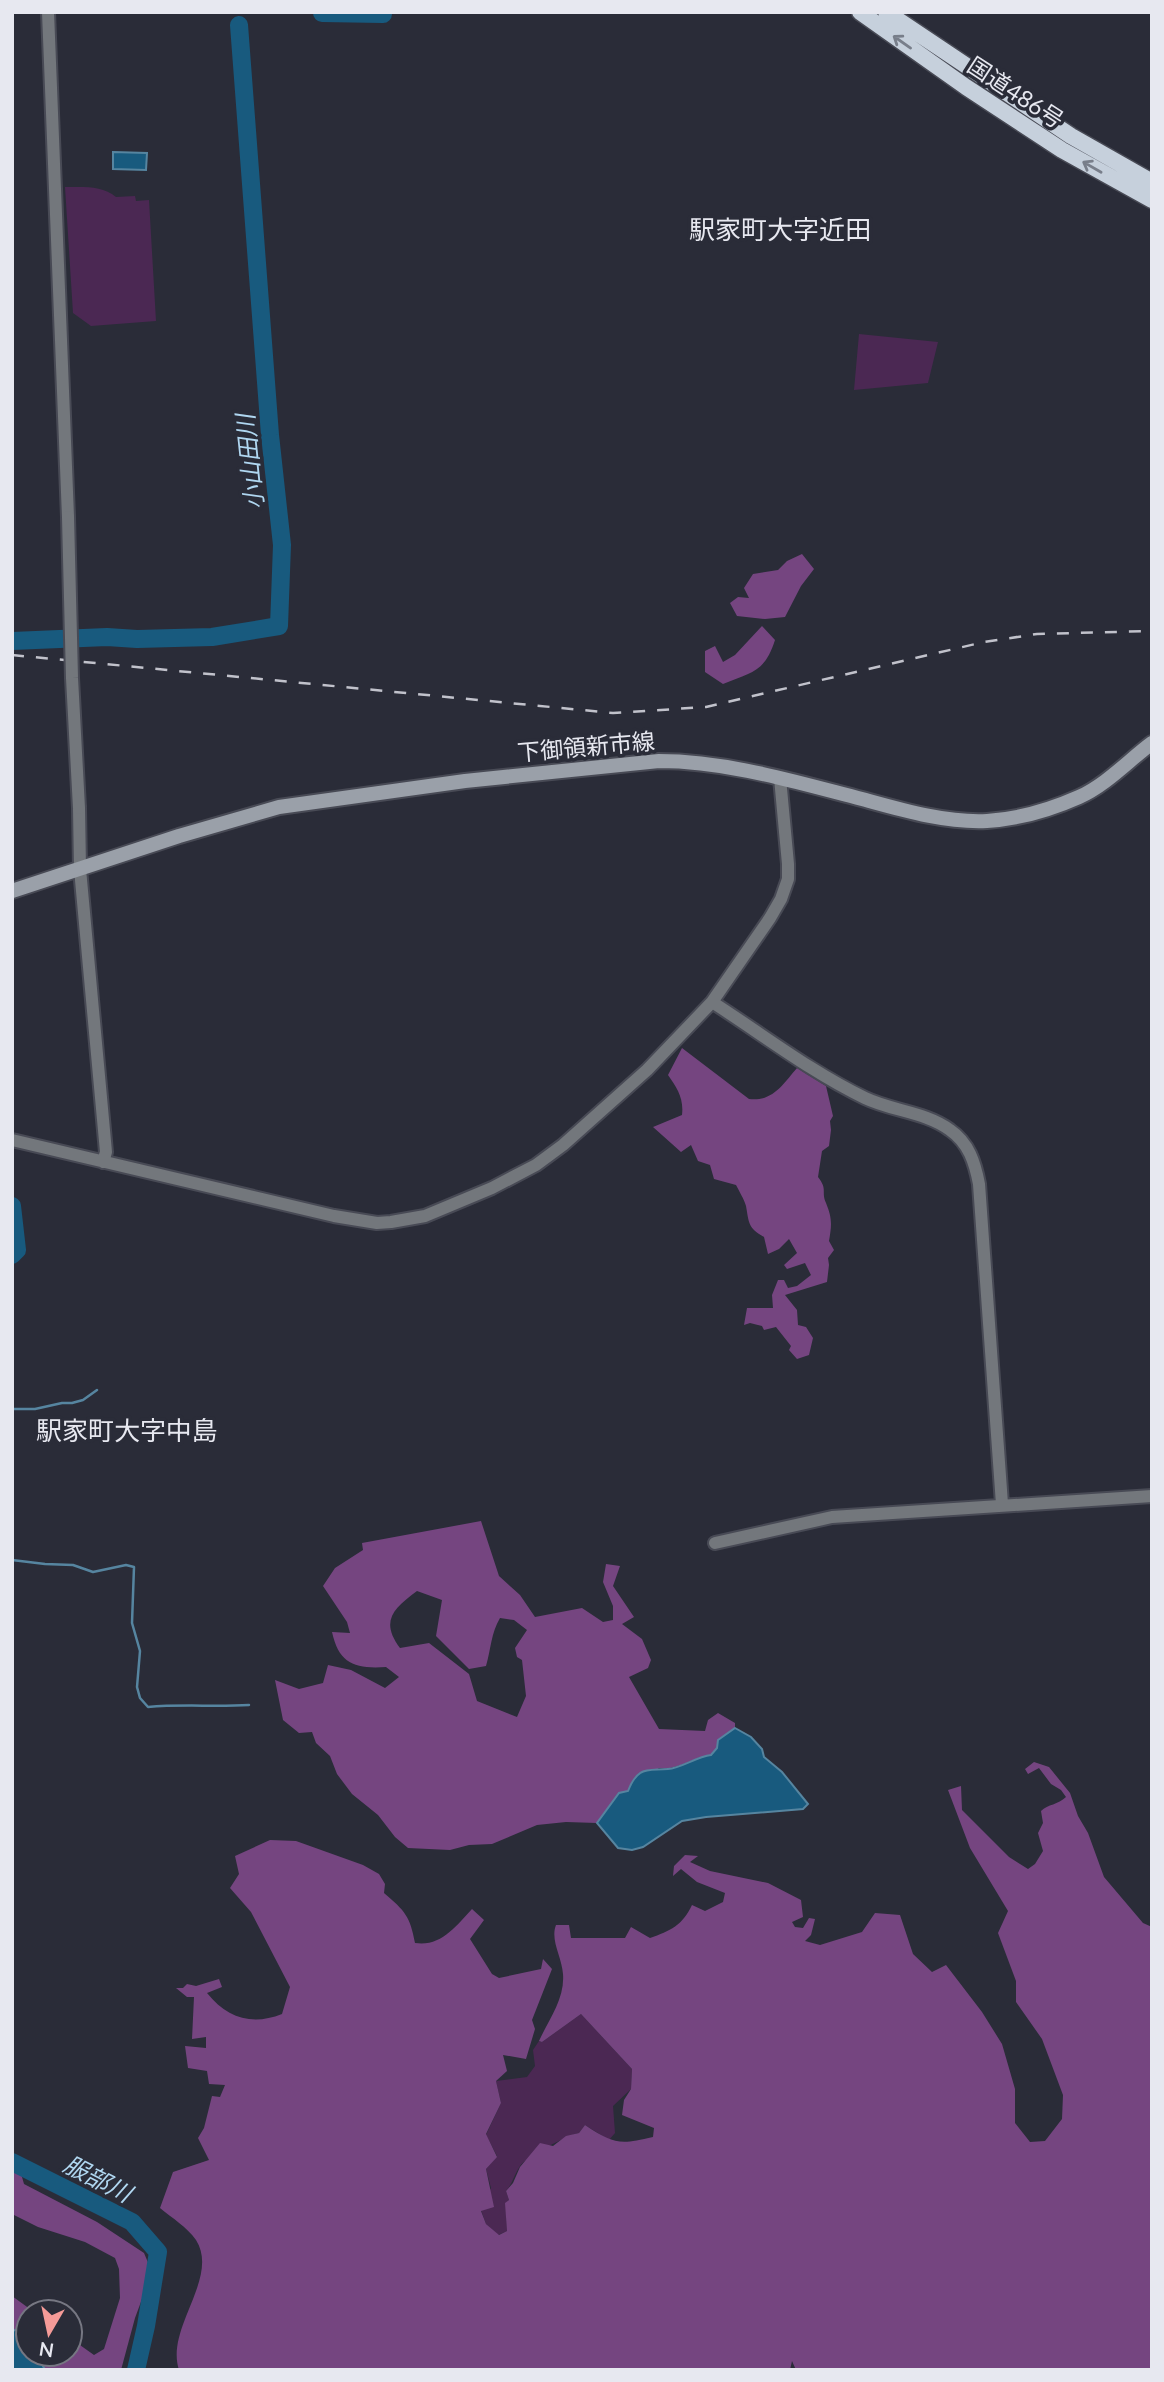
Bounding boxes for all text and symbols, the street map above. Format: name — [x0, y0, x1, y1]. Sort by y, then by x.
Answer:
one-way arrow — [893, 35, 912, 49]
street label: 国道486号 — [963, 51, 1069, 133]
one-way arrow — [1083, 160, 1103, 174]
district label: 駅家町大字近田 — [689, 213, 871, 245]
water label: 小山田川 — [229, 410, 268, 511]
street label: 下御領新市線 — [516, 726, 656, 766]
district label: 駅家町大字中島 — [36, 1414, 218, 1446]
water label: 服部川 — [59, 2149, 139, 2209]
north arrow — [14, 2298, 84, 2368]
text: N — [37, 2338, 55, 2363]

